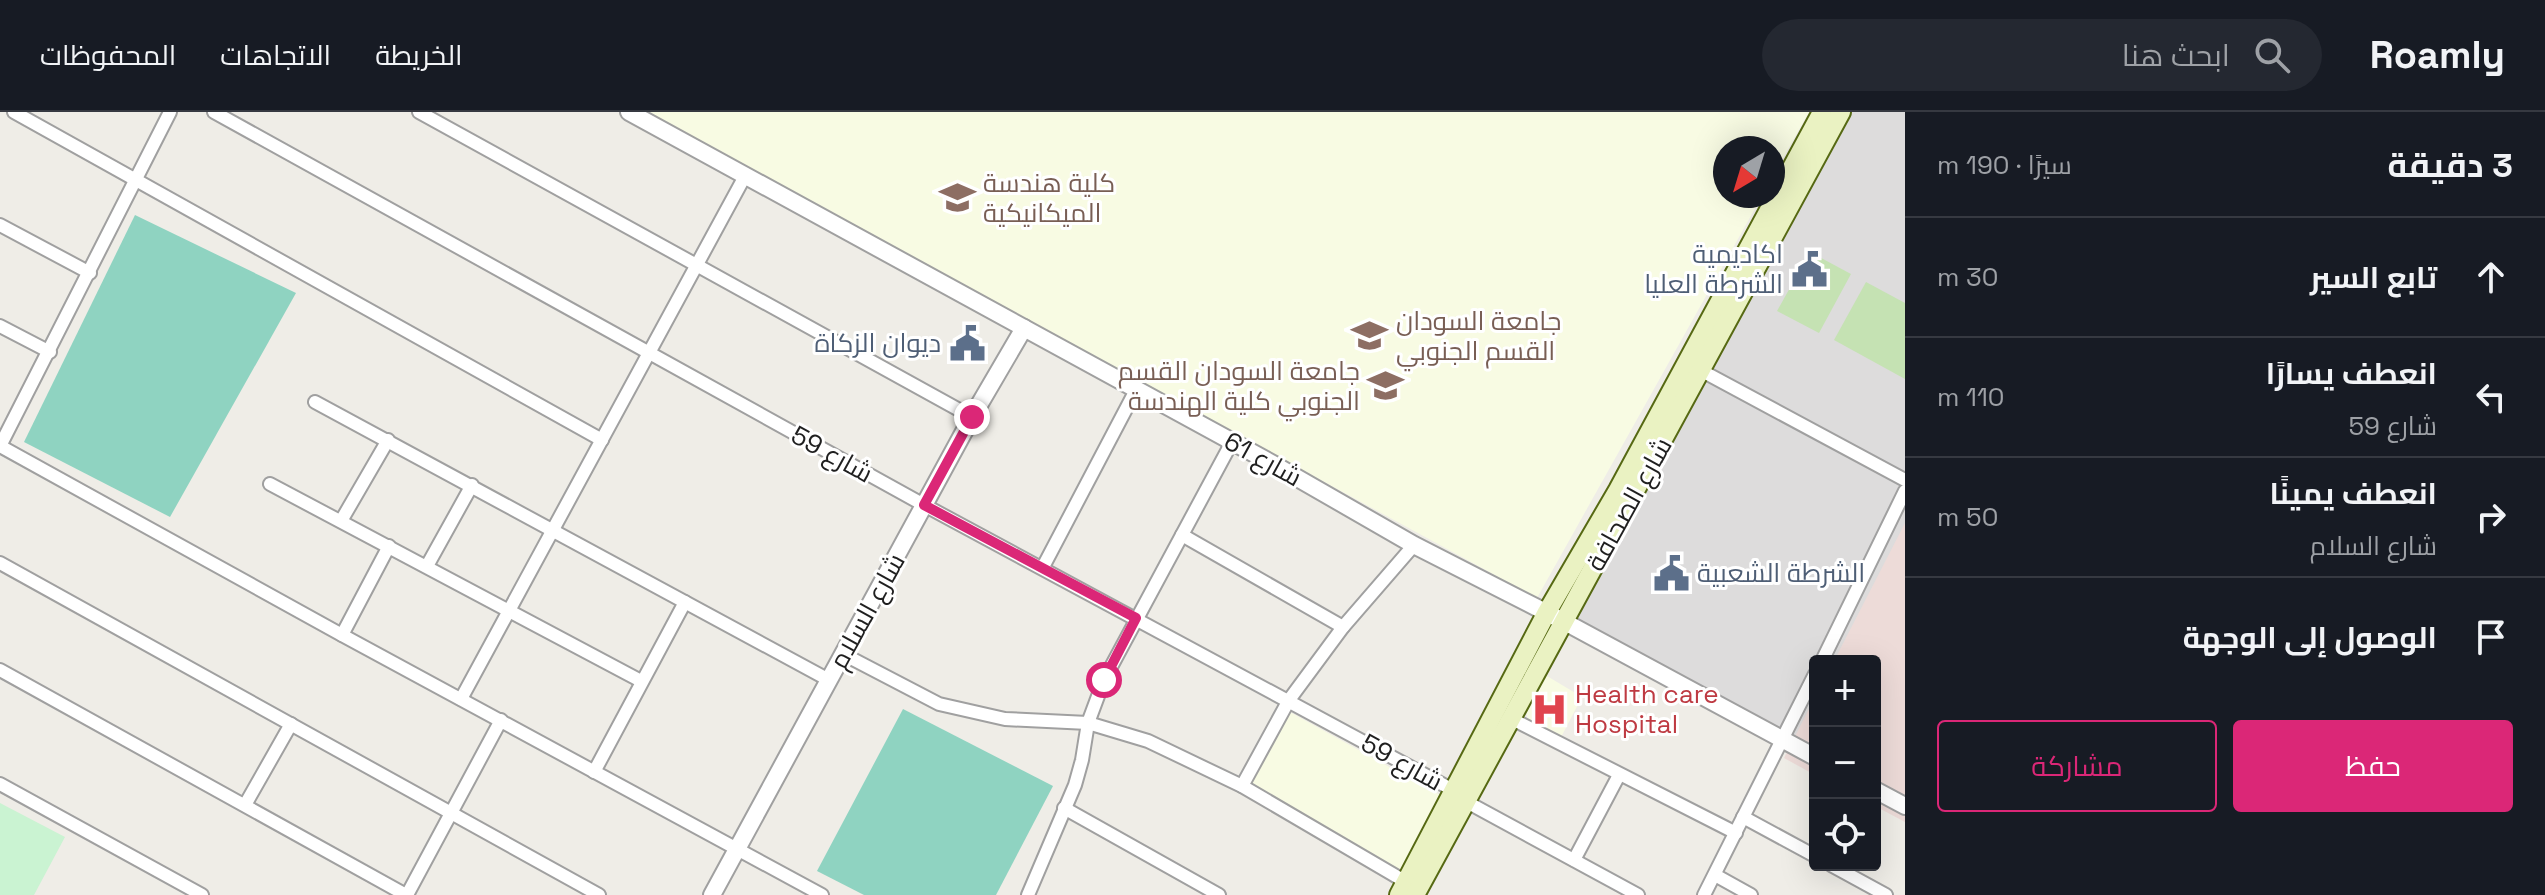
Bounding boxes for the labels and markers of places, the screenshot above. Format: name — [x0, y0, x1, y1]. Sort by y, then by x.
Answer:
place label: كلية هندسة الميكانيكية — [983, 166, 1115, 230]
school or university icon: كلية هندسة الميكانيكية — [938, 179, 976, 217]
place label: اكاديمية الشرطة العليا — [1644, 237, 1783, 301]
public building icon: اكاديمية الشرطة العليا — [1790, 250, 1828, 288]
place label: جامعة السودان القسم الجنوبي — [1396, 304, 1561, 372]
school or university icon: جامعة السودان القسم الجنوبي — [1351, 317, 1389, 355]
public building icon: ديوان الزكاة — [948, 324, 986, 362]
place label: ديوان الزكاة — [814, 326, 941, 360]
place label: جامعة السودان القسم الجنوبي كلية الهندسة — [1118, 354, 1360, 422]
school or university icon: جامعة السودان القسم الجنوبي كلية الهندسة — [1367, 367, 1405, 405]
public building icon: الشرطة الشعبية — [1652, 554, 1690, 592]
place label: الشرطة الشعبية — [1697, 556, 1865, 590]
place label: Health care Hospital — [1575, 677, 1719, 741]
hospital icon: Health care Hospital — [1530, 690, 1568, 728]

